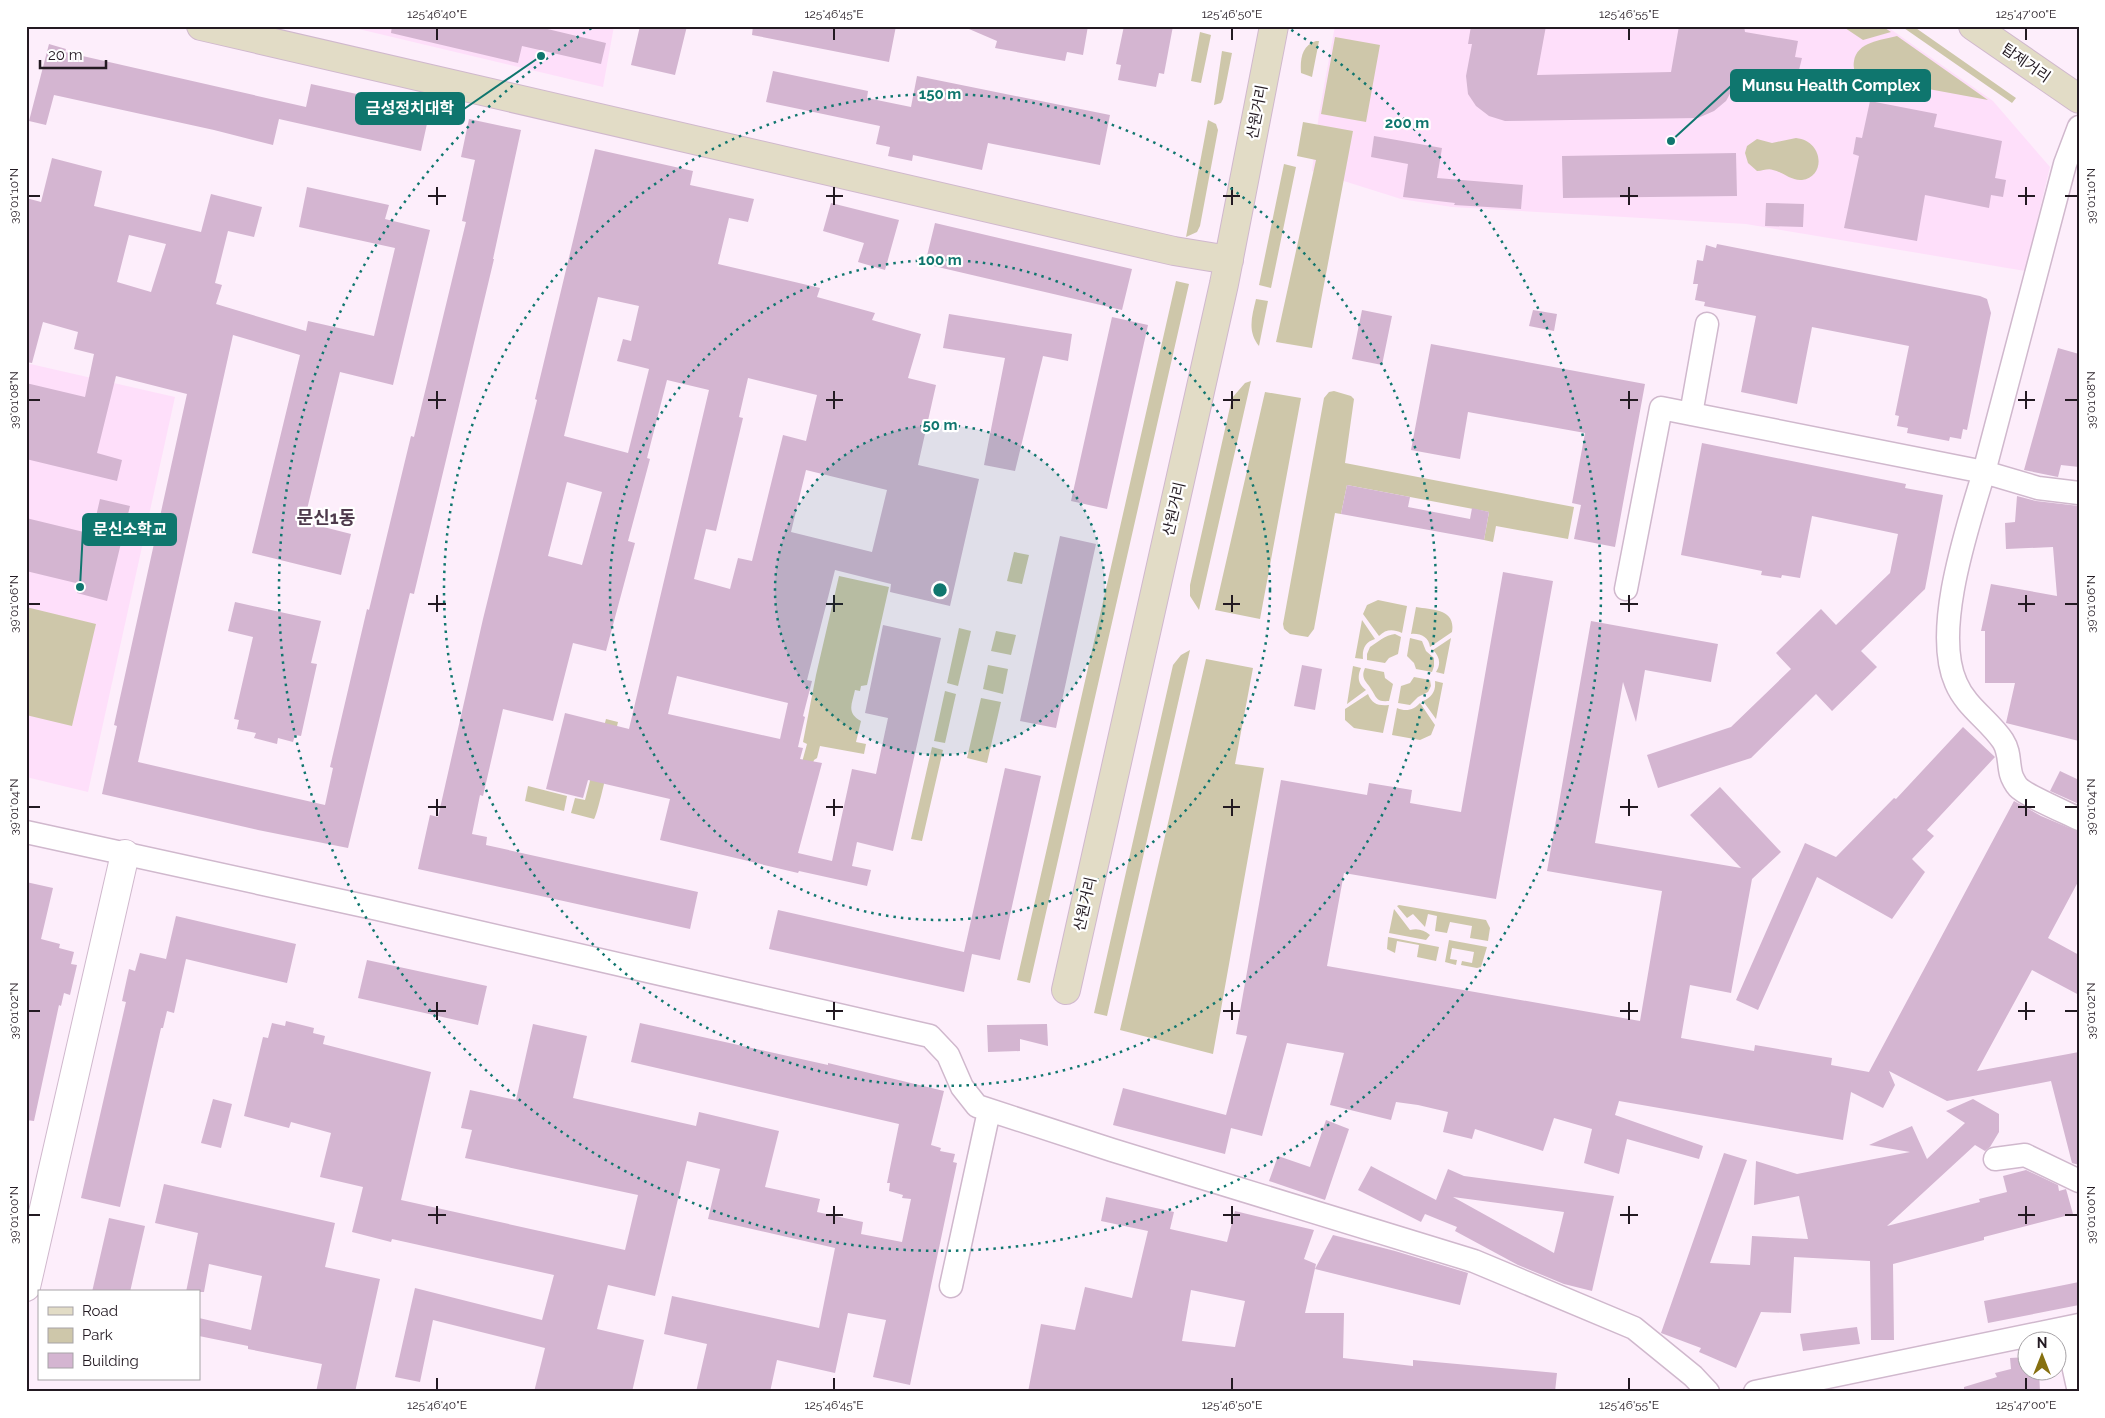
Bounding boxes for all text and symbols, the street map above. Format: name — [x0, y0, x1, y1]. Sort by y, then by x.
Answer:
text: 125°46'40"E — [407, 7, 467, 21]
text: 125°46'45"E — [804, 7, 864, 21]
text: 125°46'50"E — [1202, 7, 1262, 21]
text: 125°46'55"E — [1599, 7, 1659, 21]
text: 125°47'00"E — [1996, 7, 2056, 21]
scale bar — [40, 38, 106, 70]
street label: 탑제거리 — [1998, 40, 2054, 86]
text: 20 m — [48, 46, 83, 64]
callout: Munsu Health Complex — [1731, 70, 1930, 101]
text: Munsu Health Complex — [1742, 76, 1921, 95]
street label: 산원거리 — [1243, 83, 1271, 141]
text: 150 m — [919, 85, 961, 103]
callout: 금성정치대학 — [356, 93, 464, 124]
text: 금성정치대학 — [366, 99, 454, 118]
text: 200 m — [1385, 114, 1429, 132]
text: 39°01'10"N — [7, 168, 21, 224]
text: 39°01'10"N — [2084, 168, 2098, 224]
text: 100 m — [918, 251, 962, 269]
text: 39°01'08"N — [7, 371, 21, 429]
text: 39°01'08"N — [2084, 371, 2098, 429]
text: 50 m — [922, 416, 958, 434]
street label: 산원거리 — [1159, 480, 1189, 538]
district label: 문신1동 — [297, 507, 355, 528]
callout: 문신소학교 — [83, 514, 176, 545]
text: 문신소학교 — [93, 520, 167, 539]
text: 39°01'06"N — [7, 575, 21, 633]
text: 39°01'06"N — [2084, 575, 2098, 633]
centre of rings — [931, 581, 949, 599]
text: 39°01'04"N — [7, 778, 21, 836]
text: 39°01'04"N — [2084, 778, 2098, 836]
street label: 산원거리 — [1070, 875, 1100, 933]
text: 39°01'02"N — [7, 983, 21, 1039]
text: 39°01'02"N — [2084, 983, 2098, 1039]
text: 39°01'00"N — [7, 1186, 21, 1244]
text: 39°01'00"N — [2084, 1186, 2098, 1244]
legend — [38, 1290, 200, 1380]
text: Road — [82, 1302, 118, 1320]
text: Park — [82, 1326, 113, 1344]
north arrow — [2018, 1330, 2068, 1380]
text: N — [2037, 1335, 2047, 1351]
text: Building — [82, 1352, 139, 1370]
text: 125°46'40"E — [407, 1398, 467, 1412]
text: 125°46'45"E — [804, 1398, 864, 1412]
text: 125°46'50"E — [1202, 1398, 1262, 1412]
text: 125°46'55"E — [1599, 1398, 1659, 1412]
text: 125°47'00"E — [1996, 1398, 2056, 1412]

